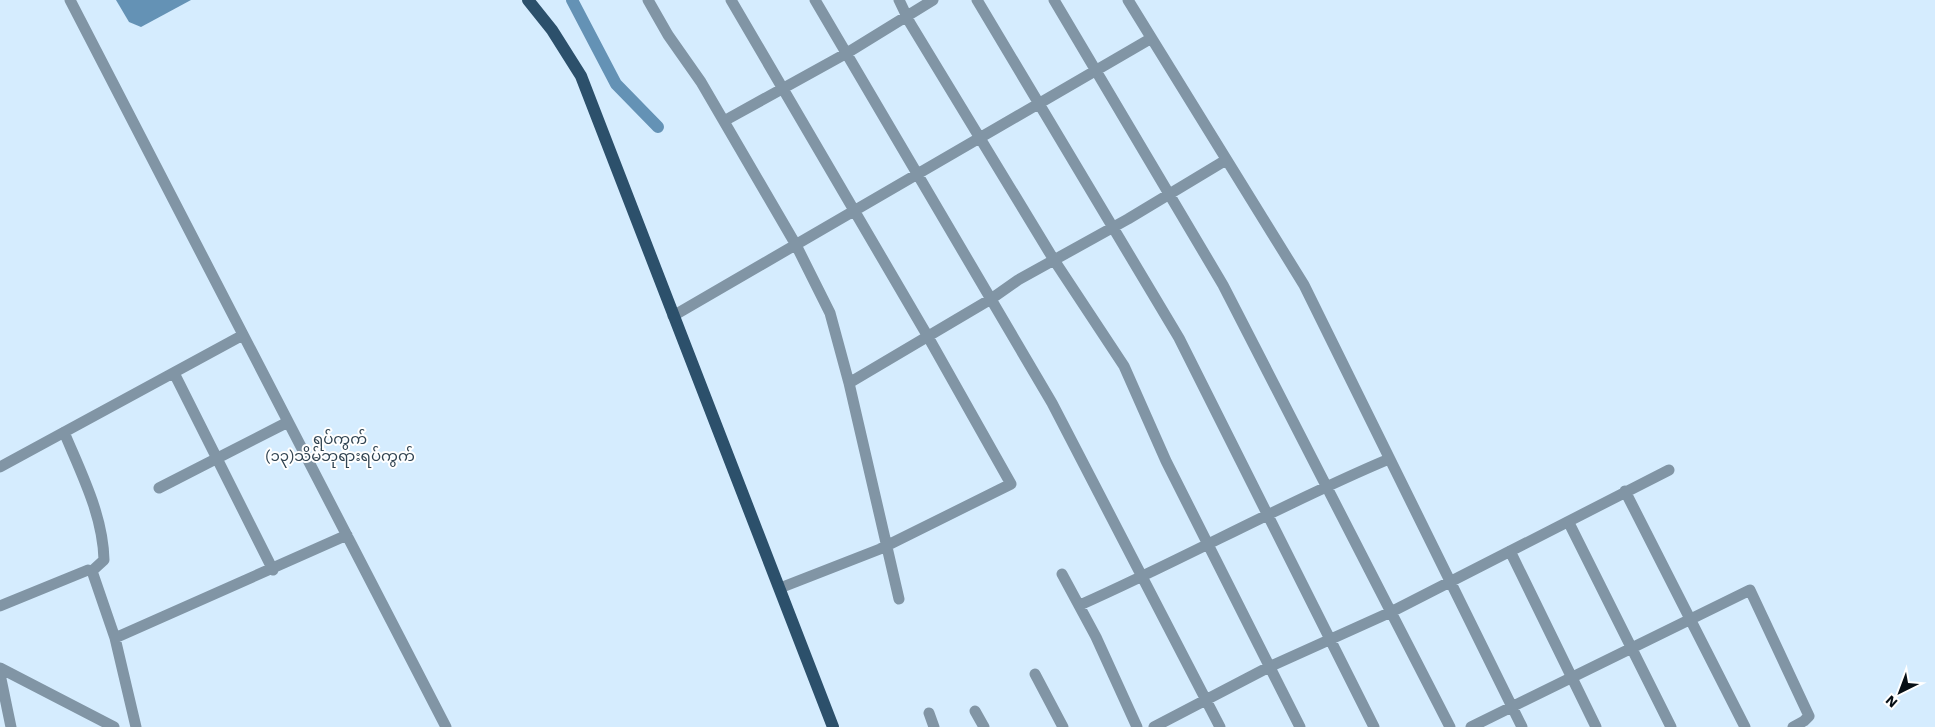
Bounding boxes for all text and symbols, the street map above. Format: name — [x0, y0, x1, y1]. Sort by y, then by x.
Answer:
district label: ရပ်ကွက် (၁၃)သိမ်ဘုရားရပ်ကွက် — [265, 429, 415, 468]
north arrow — [1875, 667, 1925, 717]
text: N — [1882, 692, 1901, 711]

